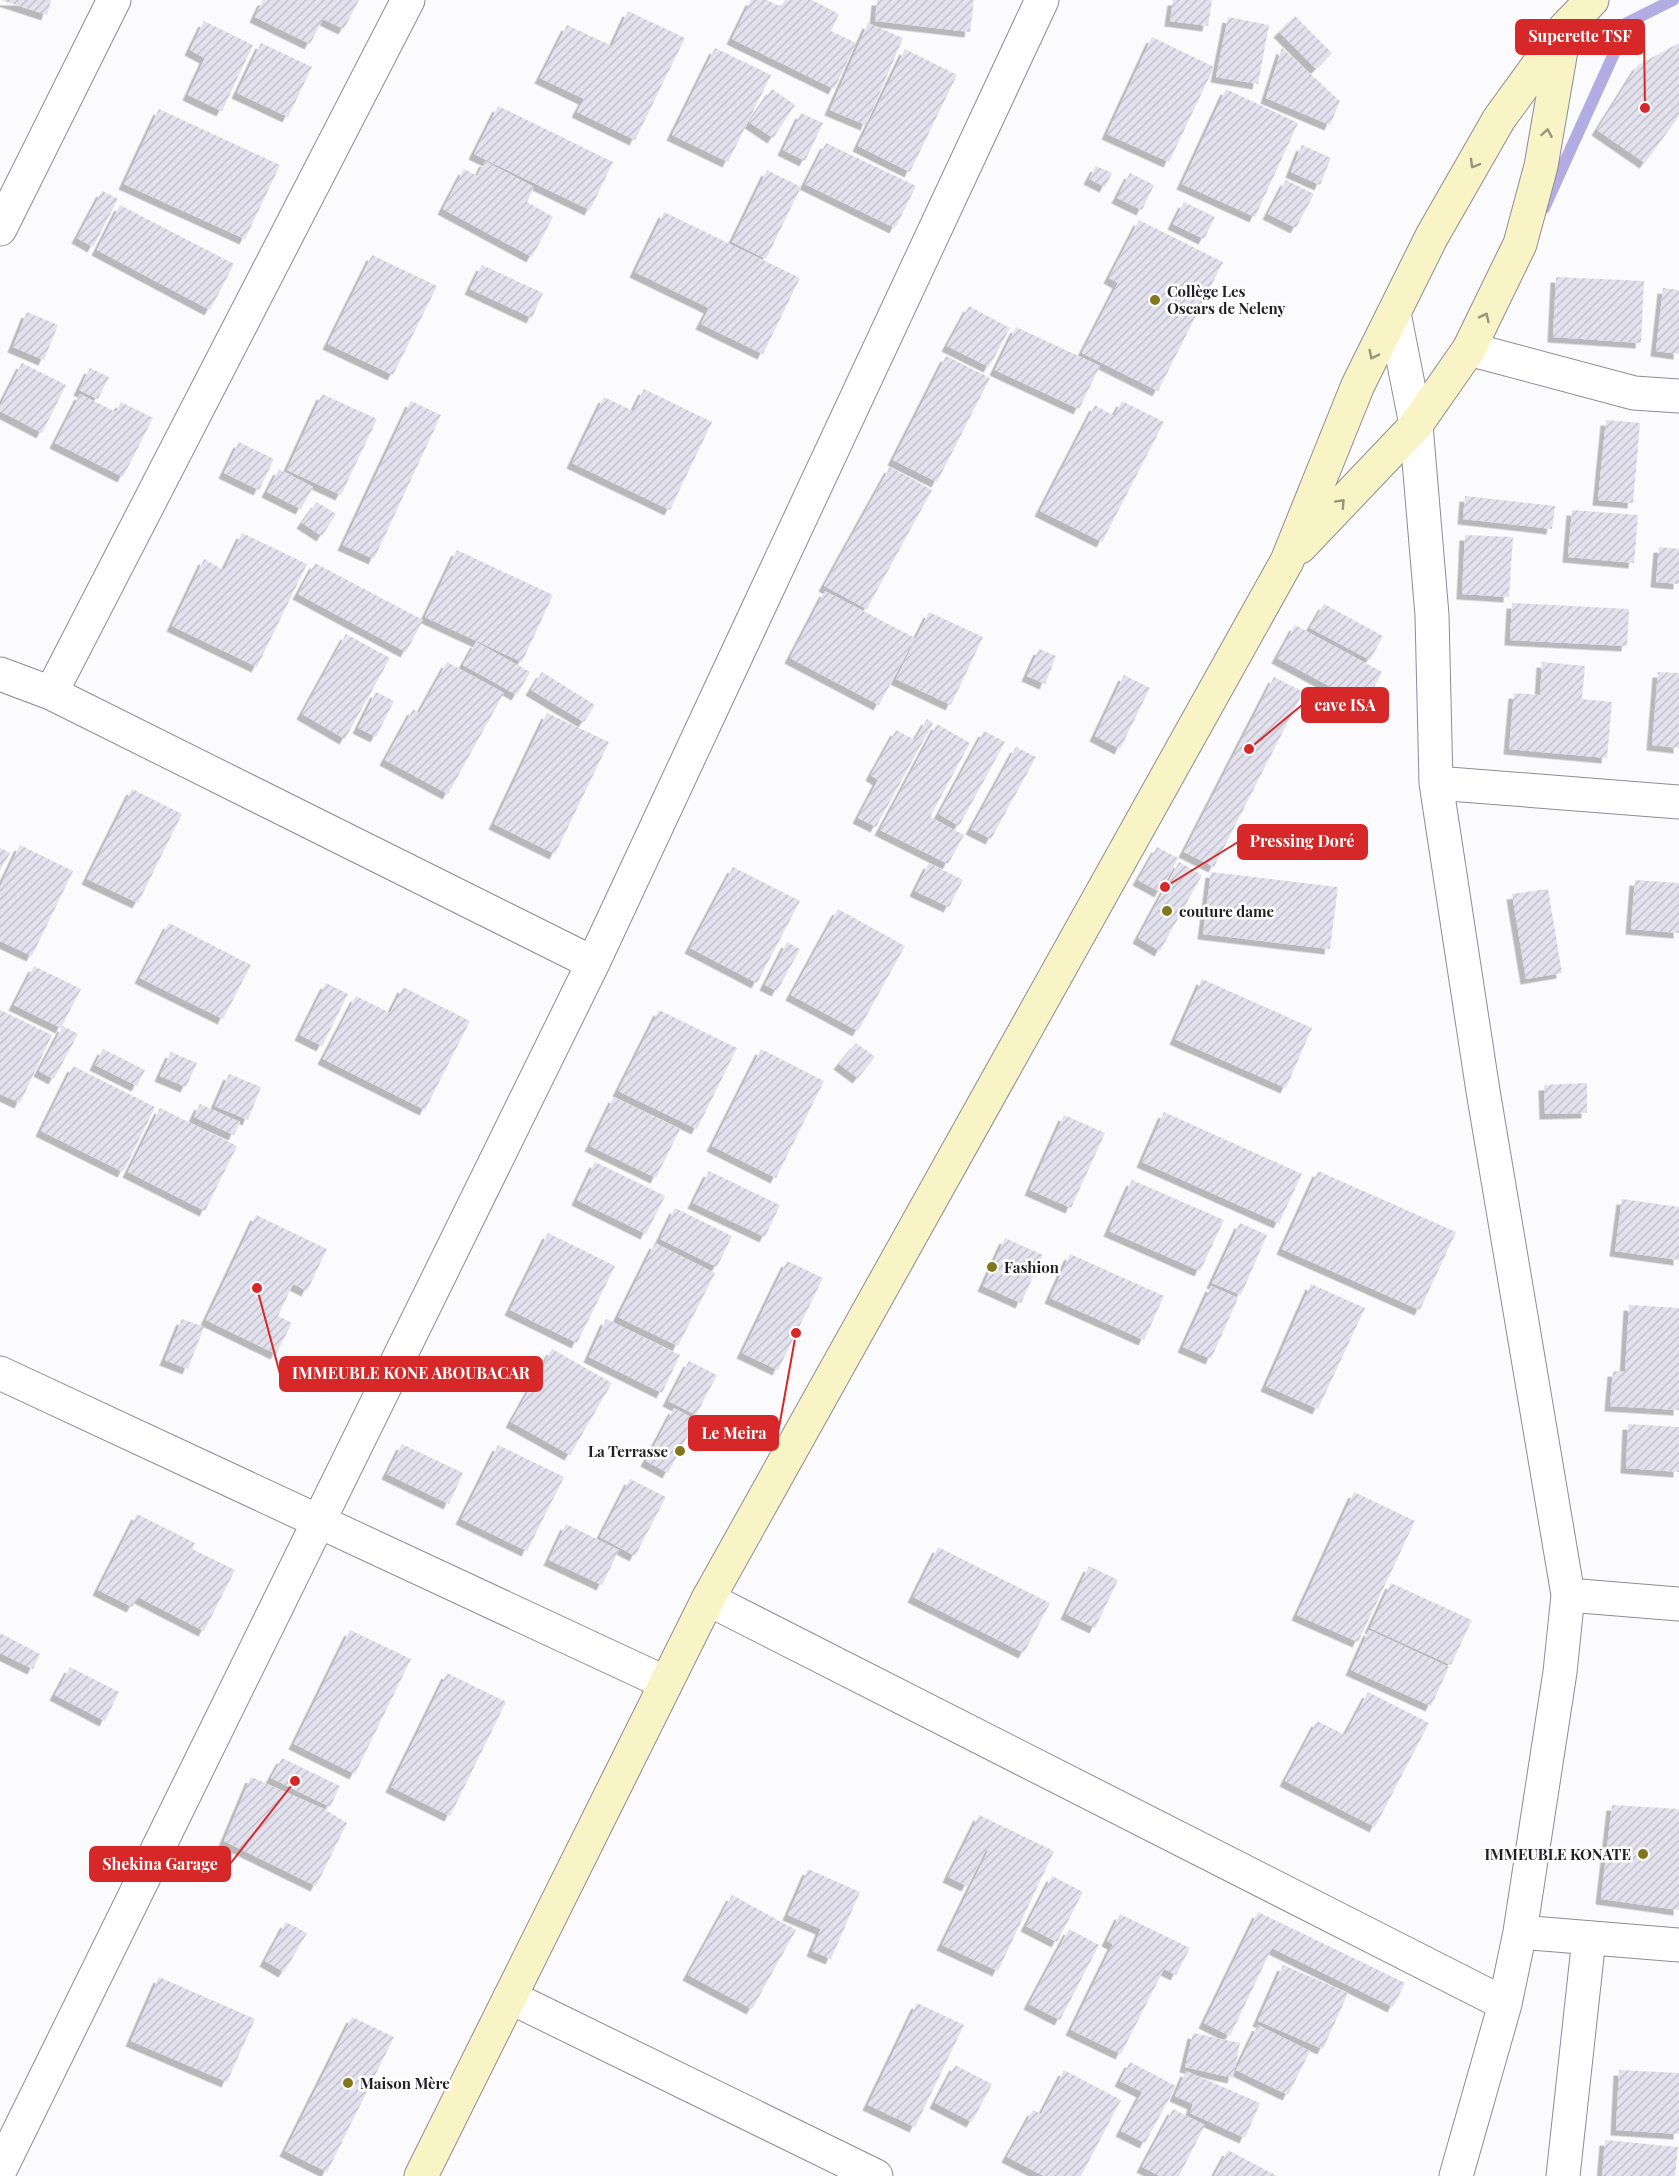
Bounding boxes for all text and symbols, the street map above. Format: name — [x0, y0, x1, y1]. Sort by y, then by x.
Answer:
callout: Superette TSF — [1516, 20, 1644, 54]
text: Superette TSF — [1528, 25, 1632, 46]
one-way arrow — [1541, 128, 1553, 138]
one-way arrow — [1469, 158, 1481, 168]
place label: Collège Les Oscars de Neleny — [1167, 281, 1286, 318]
marker: Collège Les Oscars de Neleny — [1148, 293, 1162, 307]
one-way arrow — [1478, 312, 1489, 323]
one-way arrow — [1369, 349, 1380, 359]
one-way arrow — [1334, 500, 1345, 510]
callout: cave ISA — [1302, 688, 1388, 722]
text: cave ISA — [1314, 694, 1376, 715]
callout: Pressing Doré — [1238, 825, 1367, 859]
text: Pressing Doré — [1250, 830, 1354, 851]
place label: couture dame — [1179, 901, 1275, 921]
marker: couture dame — [1160, 904, 1174, 918]
place label: Fashion — [1004, 1257, 1060, 1277]
marker: Fashion — [985, 1260, 999, 1274]
callout: IMMEUBLE KONE ABOUBACAR — [280, 1357, 542, 1391]
text: IMMEUBLE KONE ABOUBACAR — [292, 1362, 531, 1383]
callout: Le Meira — [689, 1416, 778, 1450]
text: Le Meira — [702, 1422, 767, 1443]
place label: La Terrasse — [588, 1441, 668, 1461]
marker: La Terrasse — [673, 1444, 687, 1458]
place label: IMMEUBLE KONATE — [1484, 1844, 1631, 1864]
callout: Shekina Garage — [90, 1847, 230, 1881]
marker: IMMEUBLE KONATE — [1636, 1847, 1650, 1861]
text: Shekina Garage — [102, 1853, 218, 1874]
place label: Maison Mère — [360, 2073, 450, 2093]
marker: Maison Mère — [341, 2076, 355, 2090]

